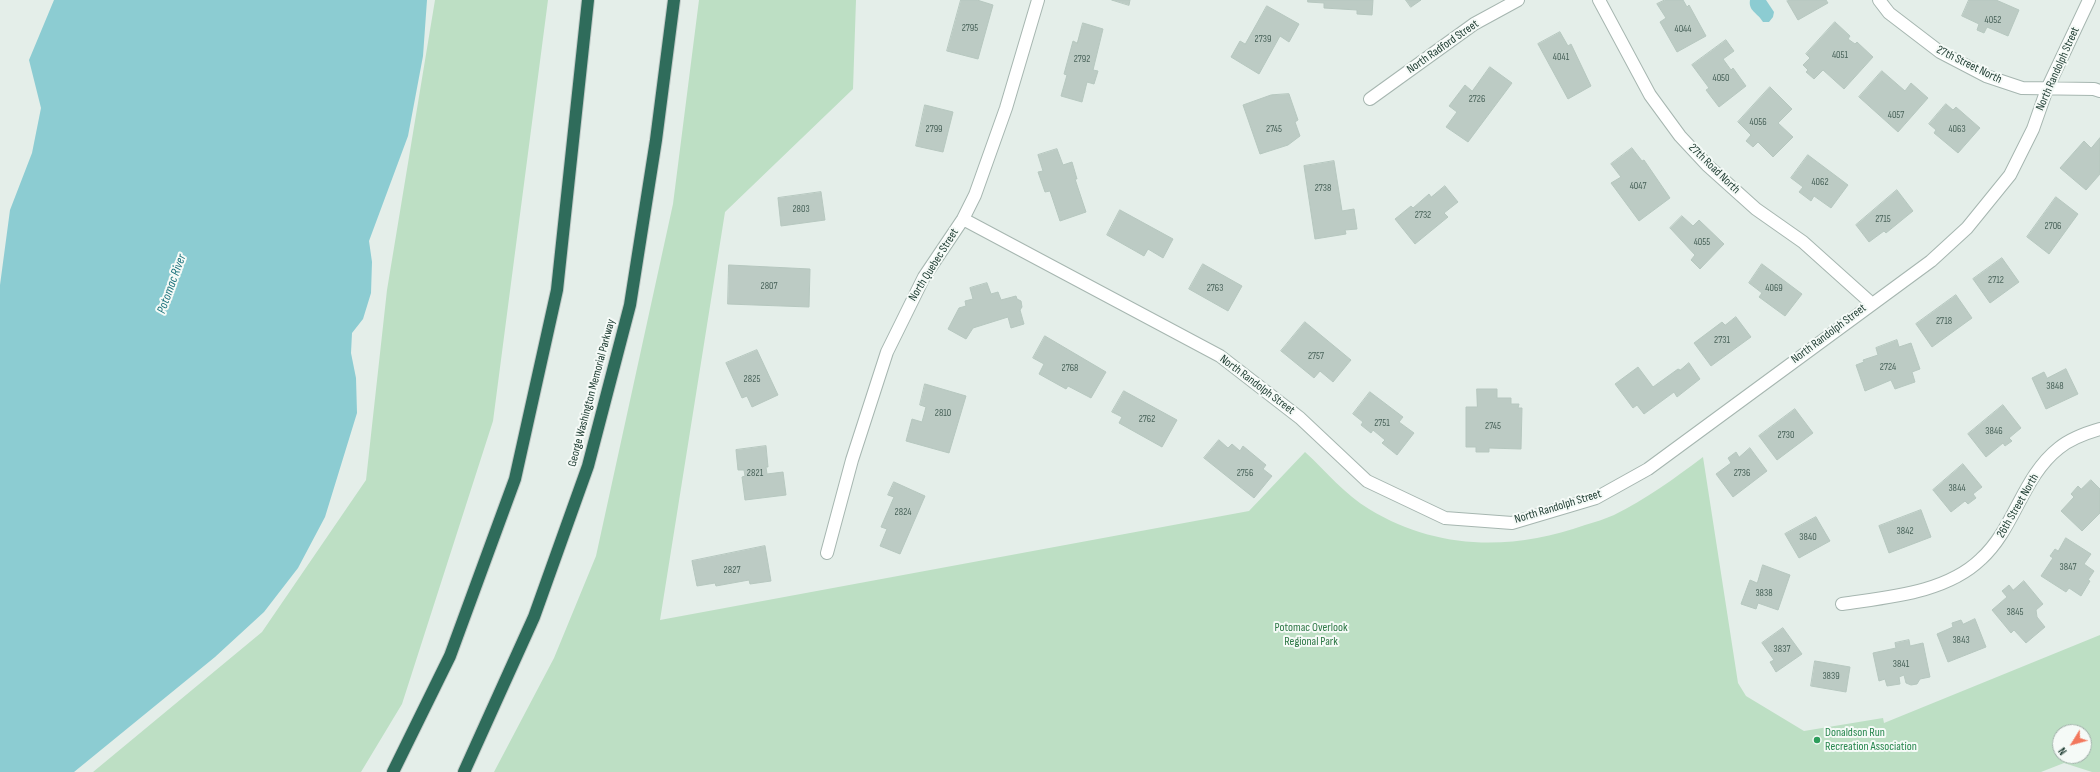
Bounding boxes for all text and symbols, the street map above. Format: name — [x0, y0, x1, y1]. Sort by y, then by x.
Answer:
house number: 4052 — [1985, 14, 2001, 26]
street label: North Radford Street — [1404, 17, 1482, 77]
house number: 2795 — [962, 22, 978, 34]
house number: 4044 — [1674, 23, 1692, 35]
street label: North Randolph Street — [2033, 25, 2083, 113]
house number: 2739 — [1255, 33, 1271, 45]
street label: 27th Street North — [1934, 43, 2004, 87]
house number: 4051 — [1832, 49, 1848, 61]
house number: 4041 — [1553, 51, 1569, 63]
house number: 2792 — [1074, 53, 1090, 65]
house number: 4050 — [1712, 72, 1730, 84]
house number: 2726 — [1469, 93, 1485, 105]
house number: 4057 — [1888, 109, 1904, 121]
house number: 4056 — [1749, 116, 1767, 128]
house number: 2799 — [926, 123, 942, 135]
house number: 2745 — [1266, 123, 1282, 135]
house number: 4063 — [1948, 123, 1966, 135]
street label: 27th Road North — [1685, 141, 1743, 197]
house number: 4062 — [1811, 176, 1829, 188]
house number: 4047 — [1630, 180, 1646, 192]
house number: 2738 — [1315, 182, 1331, 194]
house number: 2803 — [792, 203, 810, 215]
house number: 2732 — [1415, 209, 1431, 221]
house number: 2715 — [1875, 213, 1891, 225]
house number: 2706 — [2045, 220, 2061, 232]
street label: North Quebec Street — [906, 226, 962, 304]
house number: 4055 — [1694, 236, 1710, 248]
water label: Potomac River — [154, 252, 190, 316]
house number: 2712 — [1988, 274, 2004, 286]
house number: 2807 — [761, 280, 777, 292]
house number: 2763 — [1207, 282, 1223, 294]
house number: 4069 — [1765, 282, 1783, 294]
street label: North Randolph Street — [1789, 301, 1869, 367]
house number: 2718 — [1936, 315, 1952, 327]
street label: George Washington Memorial Parkway — [565, 318, 619, 468]
house number: 2731 — [1714, 334, 1730, 346]
house number: 2757 — [1308, 350, 1324, 362]
street label: North Randolph Street — [1217, 352, 1297, 418]
house number: 2724 — [1880, 361, 1896, 373]
house number: 2768 — [1062, 362, 1078, 374]
house number: 2825 — [744, 373, 760, 385]
house number: 3848 — [2046, 380, 2064, 392]
house number: 2810 — [935, 407, 951, 419]
house number: 2762 — [1139, 413, 1155, 425]
house number: 2751 — [1374, 417, 1390, 429]
house number: 2745 — [1485, 420, 1501, 432]
house number: 3846 — [1985, 425, 2003, 437]
house number: 2730 — [1778, 429, 1794, 441]
house number: 2821 — [747, 467, 763, 479]
house number: 2756 — [1237, 467, 1253, 479]
house number: 2736 — [1734, 467, 1750, 479]
street label: 26th Street North — [1994, 471, 2042, 541]
house number: 3844 — [1948, 482, 1966, 494]
street label: North Randolph Street — [1513, 487, 1603, 527]
house number: 2824 — [895, 506, 911, 518]
house number: 3842 — [1896, 525, 1914, 537]
house number: 3840 — [1799, 531, 1817, 543]
house number: 3847 — [2060, 561, 2076, 573]
house number: 2827 — [724, 564, 740, 576]
house number: 3838 — [1755, 587, 1773, 599]
house number: 3845 — [2007, 606, 2023, 618]
park label: Potomac Overlook Regional Park — [1274, 621, 1348, 649]
house number: 3843 — [1952, 634, 1970, 646]
house number: 3837 — [1774, 643, 1790, 655]
house number: 3841 — [1893, 658, 1909, 670]
house number: 3839 — [1822, 670, 1840, 682]
north arrow — [2052, 724, 2092, 764]
place label: Donaldson Run Recreation Association — [1825, 726, 1917, 754]
marker: Donaldson Run Recreation Association — [1812, 735, 1822, 745]
text: N — [2056, 745, 2070, 757]

